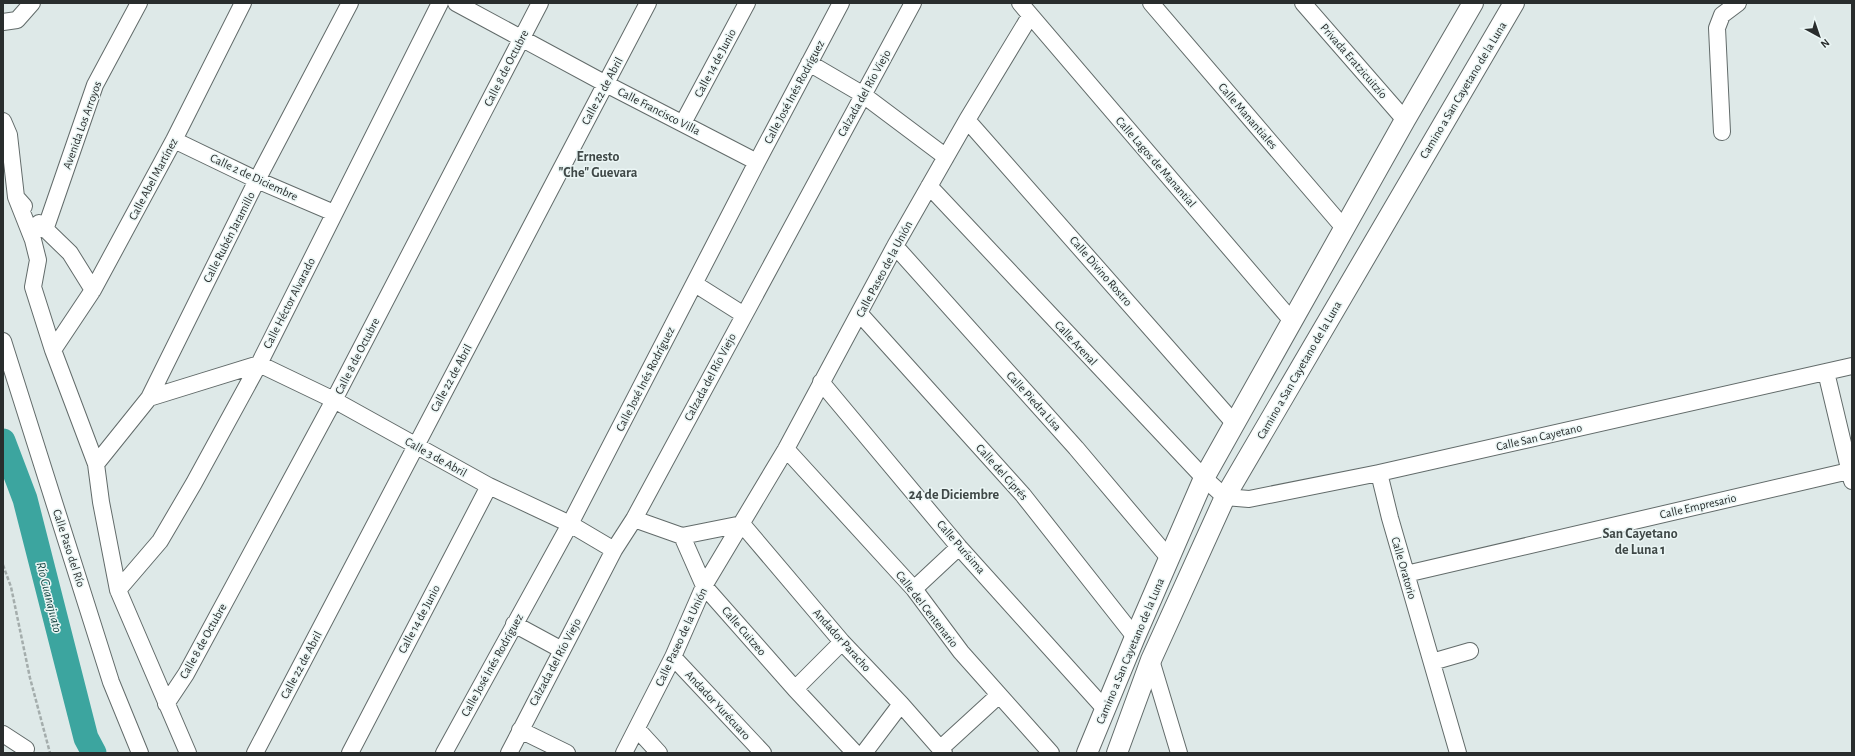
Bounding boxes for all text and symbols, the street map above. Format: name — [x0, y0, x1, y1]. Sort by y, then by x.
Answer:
north arrow — [1799, 16, 1839, 56]
street label: Camino a San Cayetano de la Luna — [1417, 19, 1510, 161]
street label: Privada Eratzicuitzío — [1318, 21, 1390, 101]
street label: Calle 14 de Junio — [692, 27, 738, 99]
street label: Calle 8 de Octubre — [482, 28, 530, 108]
text: N — [1819, 37, 1832, 50]
street label: Calle José Inés Rodríguez — [762, 38, 826, 146]
street label: Calzada del Río Viejo — [835, 47, 894, 139]
street label: Calle 22 de Abril — [579, 55, 625, 127]
street label: Avenida Los Arroyos — [61, 79, 104, 171]
street label: Calle Manantiales — [1216, 81, 1280, 151]
street label: Calle Francisco Villa — [616, 85, 703, 137]
street label: Calle Lagos de Manantial — [1114, 114, 1198, 210]
street label: Calle Abel Martínez — [126, 136, 180, 222]
district label: Ernesto "Che" Guevara — [558, 150, 638, 180]
street label: Calle 2 de Diciembre — [208, 151, 300, 203]
street label: Calle Rubén Jaramillo — [201, 190, 257, 284]
street label: Calle Paseo de la Unión — [854, 219, 914, 319]
street label: Calle Divino Rostro — [1068, 234, 1134, 308]
street label: Calle Héctor Alvarado — [261, 256, 317, 350]
street label: Camino a San Cayetano de la Luna — [1255, 299, 1345, 442]
street label: Calle 8 de Octubre — [333, 316, 381, 396]
street label: Calle Arenal — [1052, 318, 1100, 368]
street label: Calle José Inés Rodríguez — [613, 325, 677, 433]
street label: Calzada del Río Viejo — [682, 331, 739, 423]
street label: Calle 22 de Abril — [428, 342, 474, 414]
street label: Calle Piedra Lisa — [1004, 369, 1064, 433]
street label: Calle San Cayetano — [1495, 421, 1583, 454]
street label: Calle 3 de Abril — [403, 435, 469, 479]
street label: Calle del Ciprés — [974, 442, 1030, 502]
district label: 24 de Diciembre — [909, 488, 1000, 502]
street label: Calle Empresario — [1658, 491, 1738, 521]
street label: Calle Paso del Río — [51, 508, 87, 589]
street label: Calle Purísima — [935, 518, 988, 576]
district label: San Cayetano de Luna 1 — [1602, 527, 1678, 557]
street label: Calle Oratorio — [1389, 535, 1419, 601]
water label: Río Guanajuato — [34, 561, 64, 634]
street label: Calle del Centenario — [894, 569, 960, 649]
street label: Camino a San Cayetano de la Luna — [1094, 576, 1167, 726]
street label: Calle 14 de Junio — [396, 583, 442, 655]
street label: Calle Paseo de la Unión — [653, 586, 709, 688]
street label: Calle 8 de Octubre — [177, 601, 229, 681]
street label: Calle Cuitzeo — [720, 604, 768, 658]
street label: Andador Paracho — [811, 606, 873, 674]
street label: Calle José Inés Rodríguez — [459, 612, 525, 718]
street label: Calzada del Río Viejo — [527, 616, 584, 708]
street label: Calle 22 de Abril — [278, 629, 324, 701]
street label: Andador Yurécuaro — [683, 668, 753, 742]

